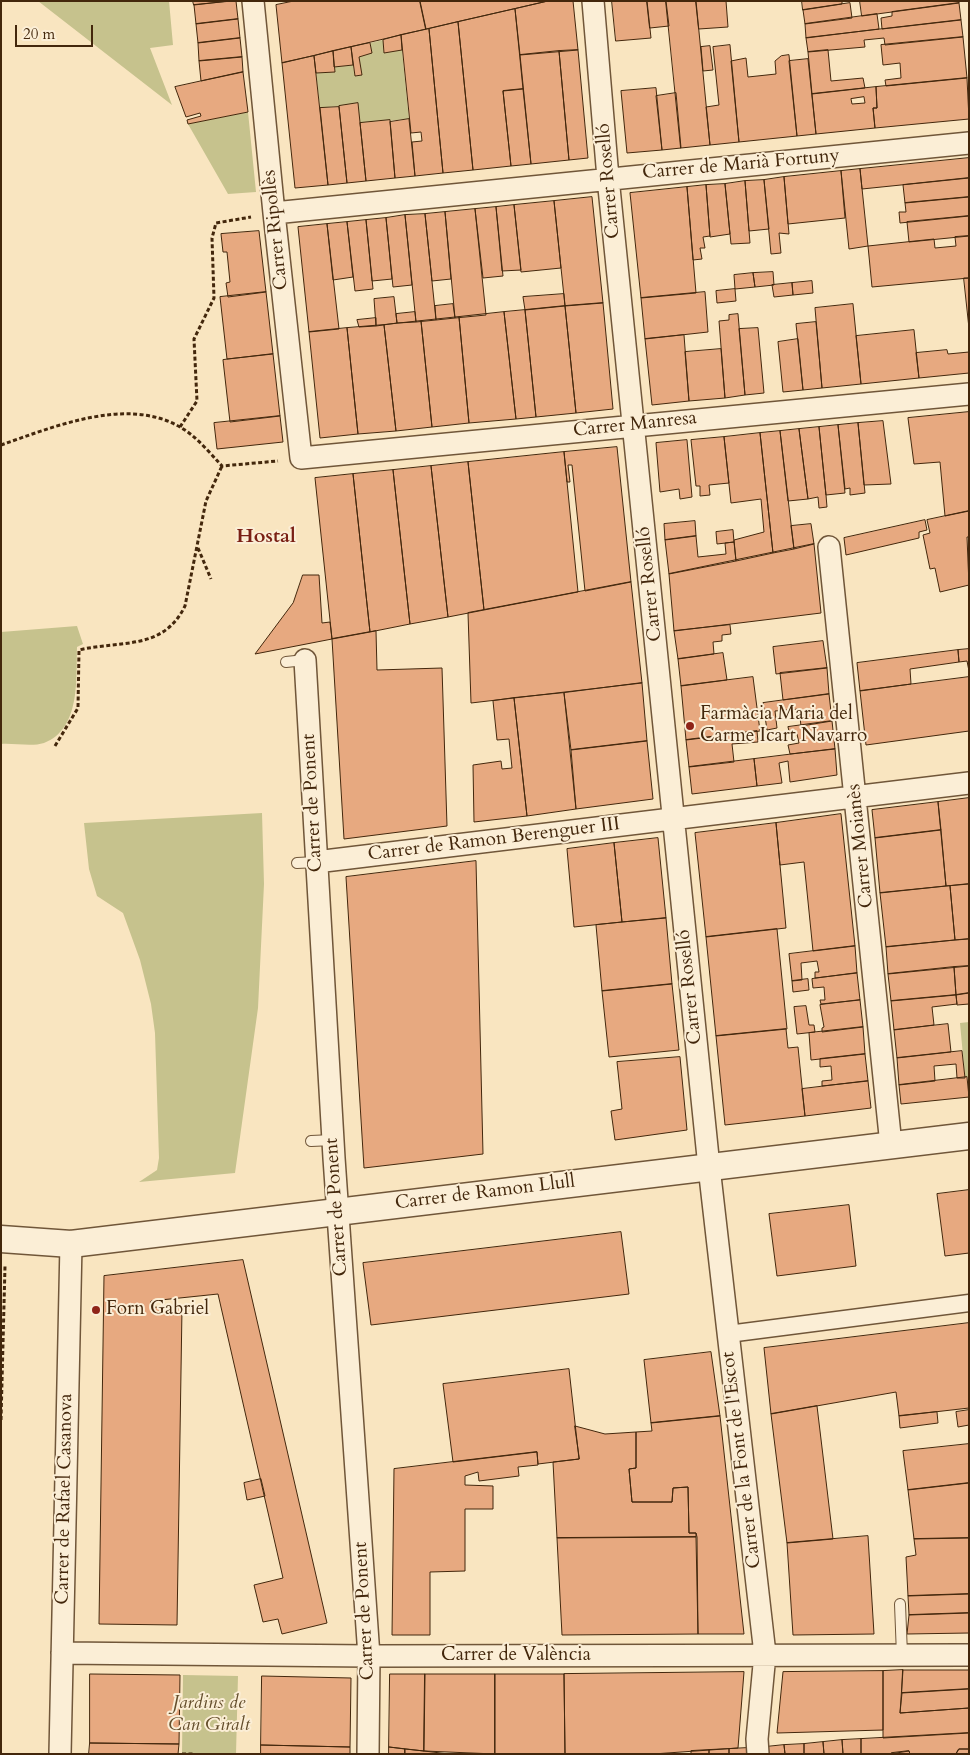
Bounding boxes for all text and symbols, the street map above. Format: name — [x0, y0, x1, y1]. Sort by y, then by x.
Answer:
scale bar — [18, 15, 95, 47]
text: 20 m — [23, 24, 55, 44]
street label: Carrer Roselló — [593, 122, 625, 240]
street label: Carrer de Marià Fortuny — [641, 145, 841, 185]
street label: Carrer Ripollès — [258, 169, 294, 291]
street label: Carrer Manresa — [572, 407, 698, 443]
district label: Hostal — [236, 525, 296, 549]
street label: Carrer Roselló — [633, 525, 667, 643]
place label: Farmàcia Maria del Carme Icart Navarro — [700, 704, 867, 748]
marker: Farmàcia Maria del Carme Icart Navarro — [684, 720, 696, 732]
street label: Carrer de Ponent — [298, 733, 328, 873]
street label: Carrer Moianès — [843, 783, 879, 909]
street label: Carrer de Ramon Berenguer III — [367, 813, 621, 867]
street label: Carrer Roselló — [673, 928, 707, 1046]
street label: Carrer de Ponent — [321, 1137, 353, 1277]
street label: Carrer de Ramon Llull — [394, 1171, 576, 1215]
place label: Forn Gabriel — [106, 1299, 209, 1321]
marker: Forn Gabriel — [90, 1304, 102, 1316]
street label: Carrer de la Font de l'Escot — [717, 1350, 767, 1570]
street label: Carrer de Rafael Casanova — [52, 1393, 78, 1605]
street label: Carrer de Ponent — [350, 1541, 380, 1681]
street label: Carrer de València — [441, 1645, 591, 1667]
park label: Jardins de Can Giralt — [168, 1693, 250, 1737]

